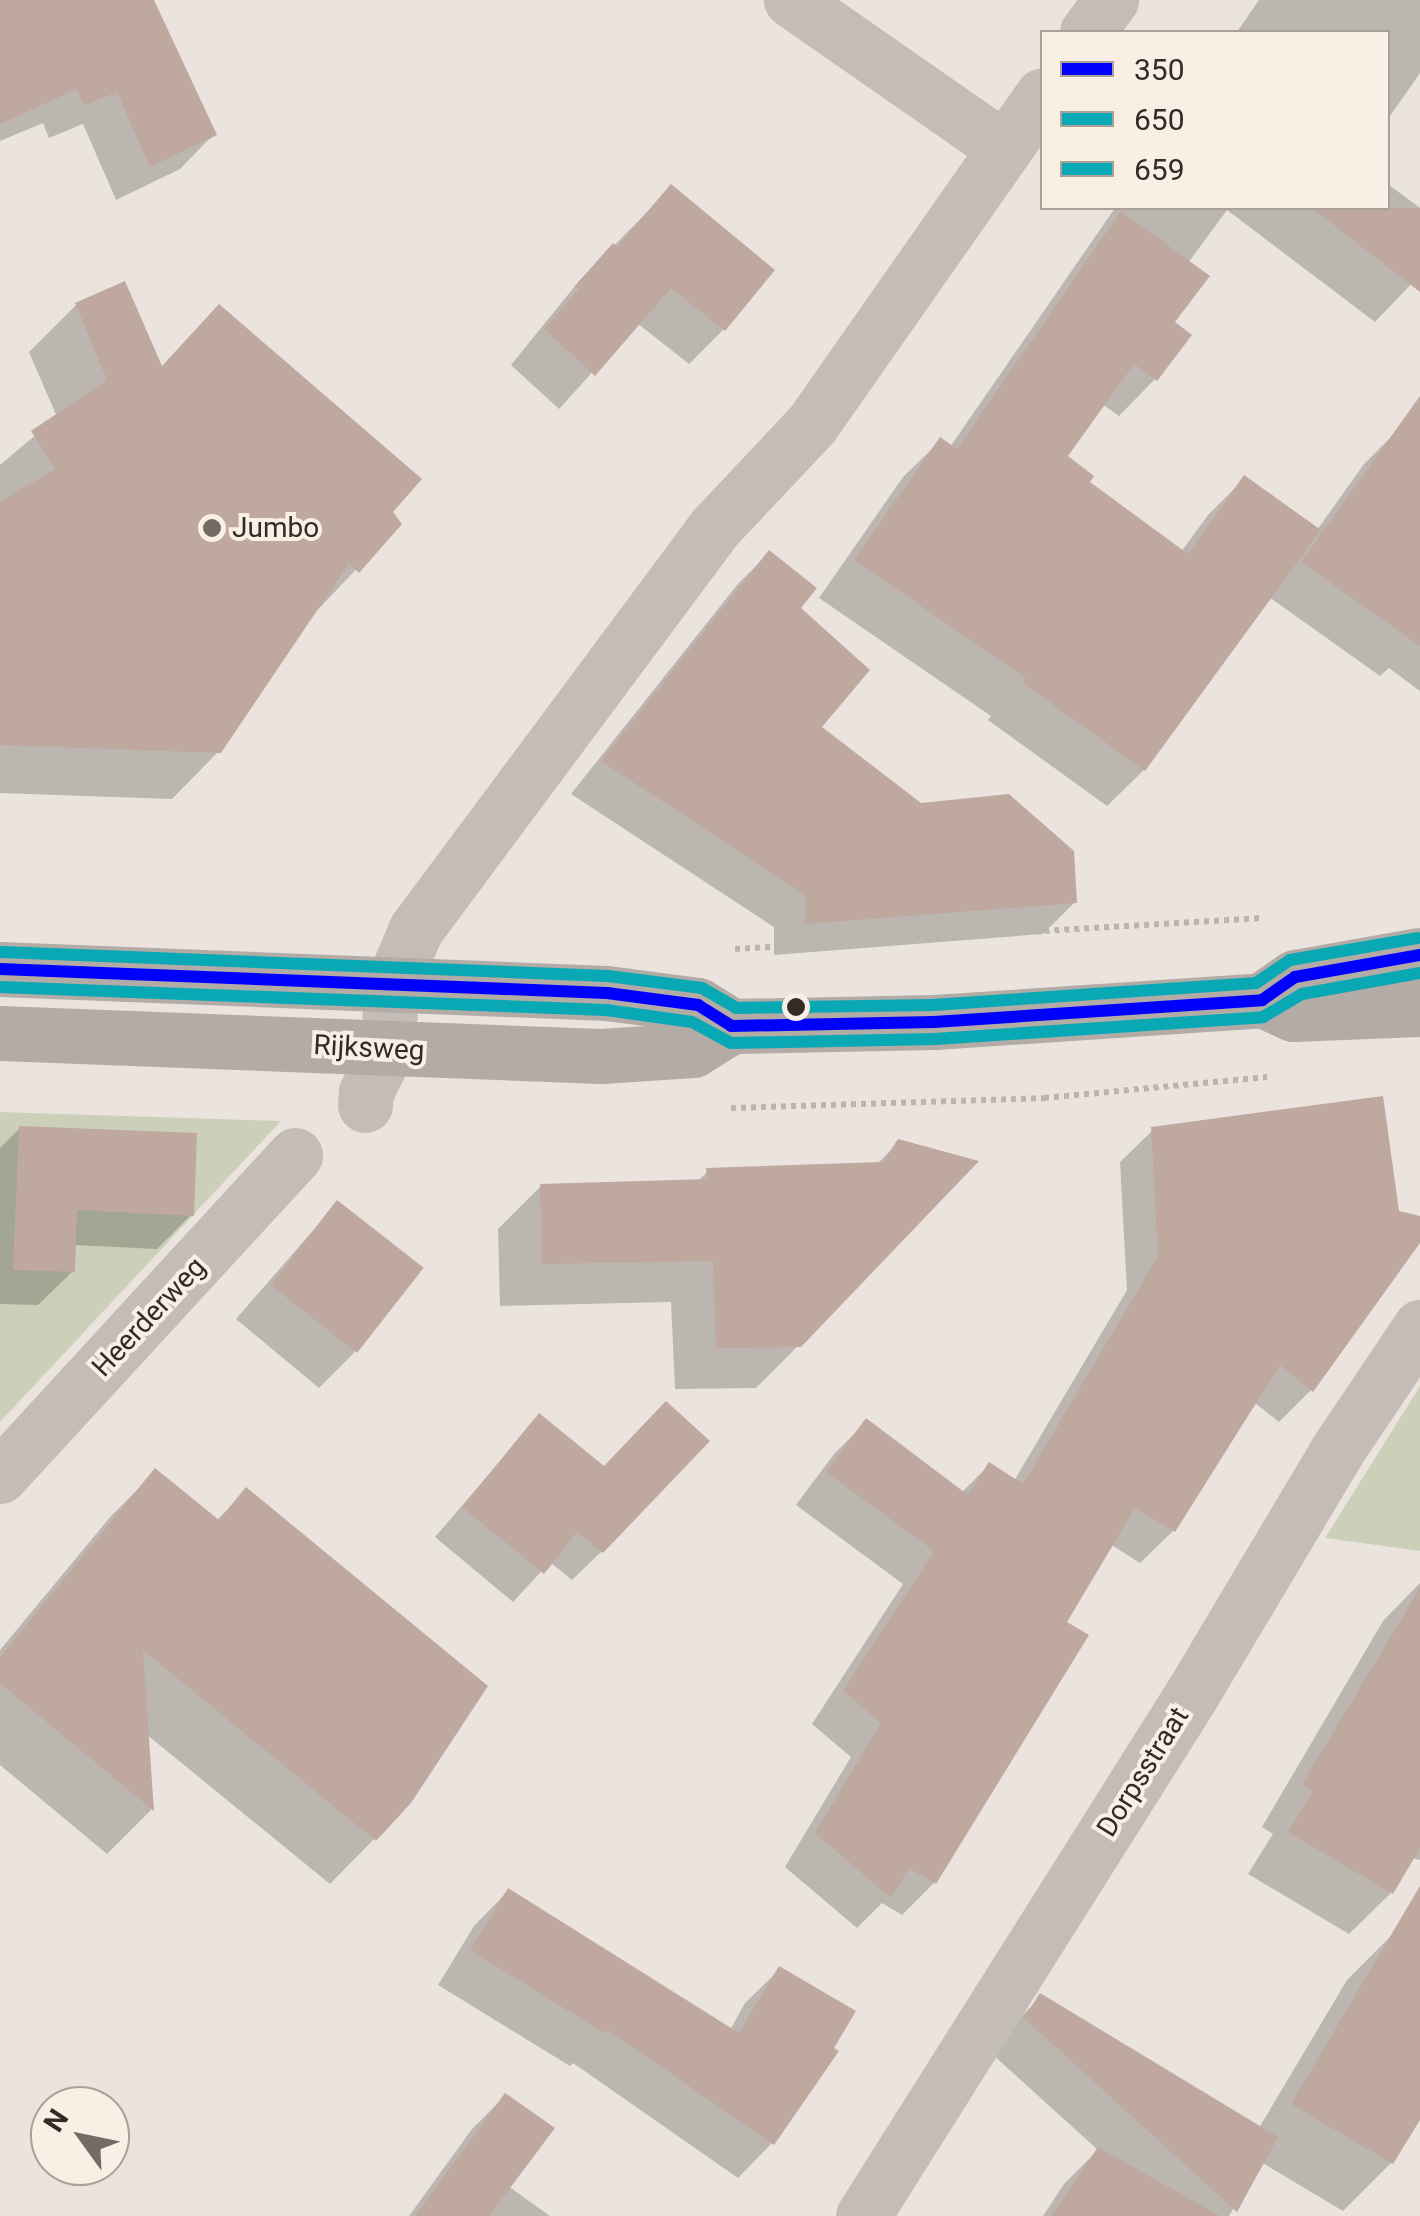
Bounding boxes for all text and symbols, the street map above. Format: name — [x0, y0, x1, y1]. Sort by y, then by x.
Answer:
legend — [1040, 30, 1390, 210]
text: 350 — [1134, 52, 1185, 87]
text: 650 — [1134, 102, 1185, 137]
text: 659 — [1134, 152, 1185, 187]
place label: Jumbo — [232, 511, 319, 545]
marker: Jumbo — [201, 517, 223, 539]
unlabelled marker — [786, 997, 806, 1017]
street label: Rijksweg — [313, 1028, 425, 1068]
street label: Heerderweg — [85, 1250, 213, 1384]
street label: Dorpsstraat — [1090, 1701, 1196, 1843]
north arrow — [30, 2086, 130, 2186]
text: N — [37, 2103, 75, 2138]

